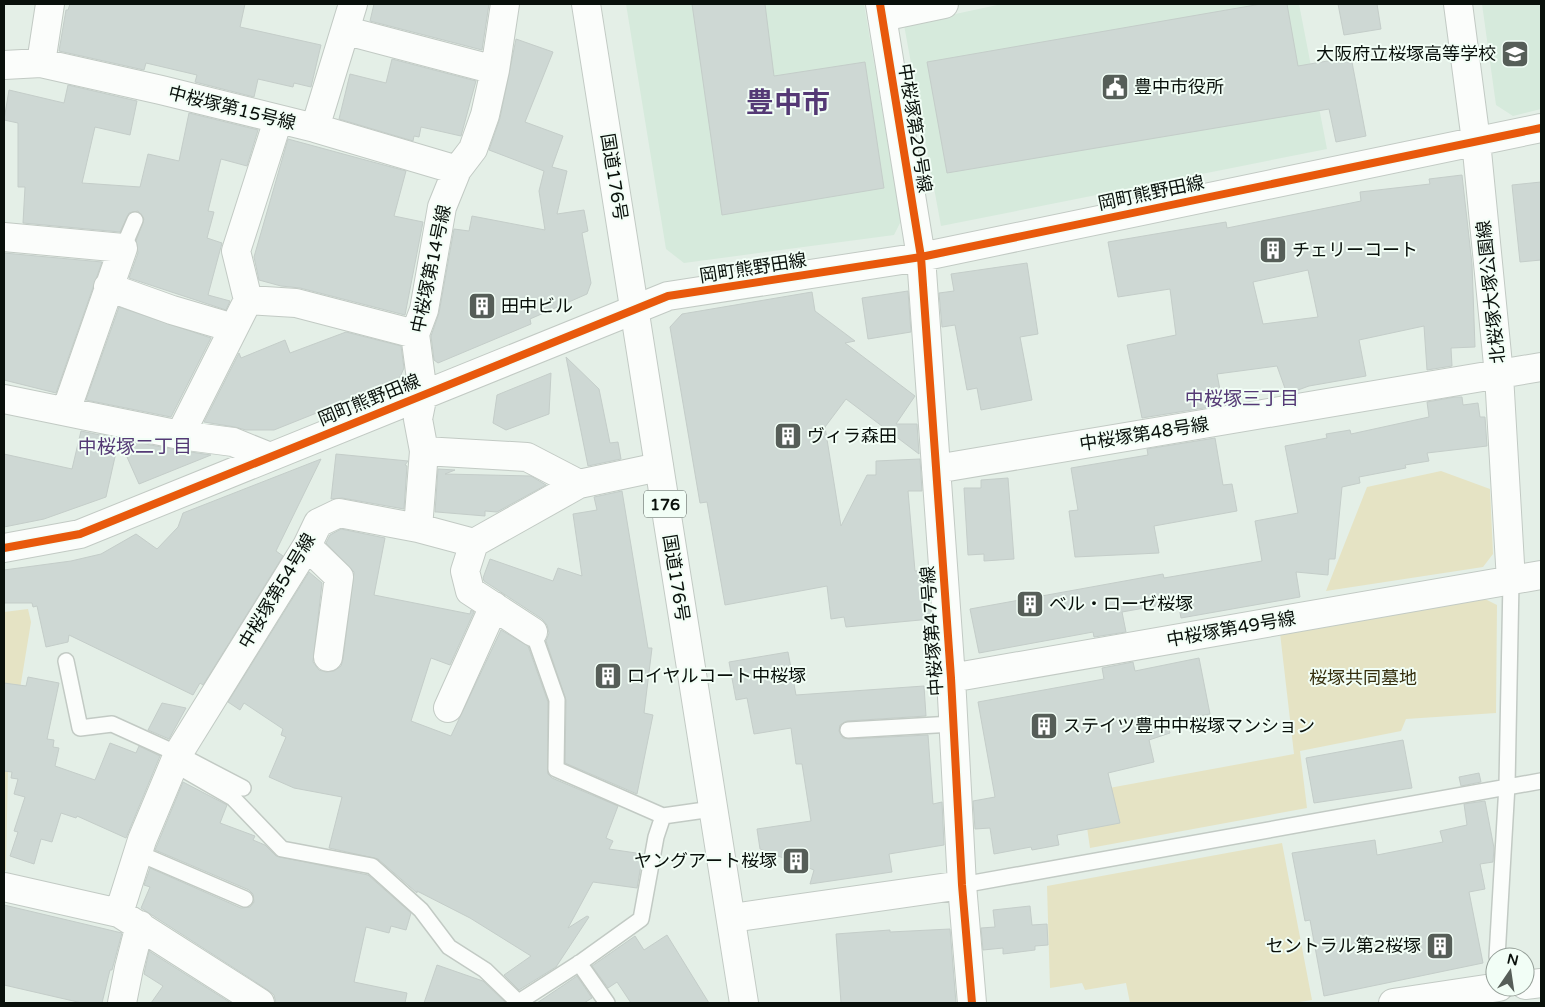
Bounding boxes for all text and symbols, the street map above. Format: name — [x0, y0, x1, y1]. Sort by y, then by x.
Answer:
school or university icon: 大阪府立桜塚高等学校 — [1500, 39, 1530, 69]
place label: 大阪府立桜塚高等学校 — [1316, 43, 1496, 65]
street label: 中桜塚第20号線 — [894, 62, 936, 194]
public building icon: 豊中市役所 — [1100, 72, 1130, 102]
place label: 豊中市役所 — [1134, 76, 1224, 98]
street label: 中桜塚第15号線 — [166, 82, 298, 134]
district label: 豊中市 — [746, 86, 830, 120]
street label: 国道176号 — [596, 132, 632, 222]
street label: 岡町熊野田線 — [1096, 171, 1206, 215]
street label: 中桜塚第14号線 — [407, 203, 455, 335]
street label: 北桜塚大塚公園線 — [1473, 219, 1509, 365]
building icon: チェリーコート — [1258, 235, 1288, 265]
place label: チェリーコート — [1292, 239, 1418, 261]
street label: 岡町熊野田線 — [698, 249, 808, 287]
building icon: 田中ビル — [467, 291, 497, 321]
place label: 田中ビル — [501, 295, 573, 317]
street label: 岡町熊野田線 — [315, 370, 423, 430]
district label: 中桜塚三丁目 — [1185, 388, 1299, 410]
street label: 中桜塚第48号線 — [1078, 413, 1210, 455]
building icon: ヴィラ森田 — [773, 421, 803, 451]
place label: ヴィラ森田 — [807, 425, 897, 447]
district label: 中桜塚二丁目 — [78, 436, 192, 458]
road number: 176 — [644, 490, 686, 518]
street label: 中桜塚第54号線 — [234, 529, 320, 653]
street label: 国道176号 — [658, 533, 694, 623]
street label: 中桜塚第47号線 — [916, 565, 948, 697]
building icon: ベル・ローゼ桜塚 — [1015, 589, 1045, 619]
place label: ベル・ローゼ桜塚 — [1049, 593, 1193, 615]
street label: 中桜塚第49号線 — [1165, 607, 1297, 651]
building icon: ロイヤルコート中桜塚 — [593, 661, 623, 691]
place label: ロイヤルコート中桜塚 — [627, 665, 806, 687]
park label: 桜塚共同墓地 — [1309, 667, 1417, 689]
building icon: ステイツ豊中中桜塚マンション — [1029, 711, 1059, 741]
place label: ステイツ豊中中桜塚マンション — [1063, 715, 1315, 737]
building icon: ヤングアート桜塚 — [781, 846, 811, 876]
place label: ヤングアート桜塚 — [634, 850, 777, 872]
building icon: セントラル第2桜塚 — [1425, 931, 1455, 961]
place label: セントラル第2桜塚 — [1266, 935, 1421, 957]
north arrow — [1485, 947, 1535, 997]
text: N — [1505, 950, 1520, 969]

